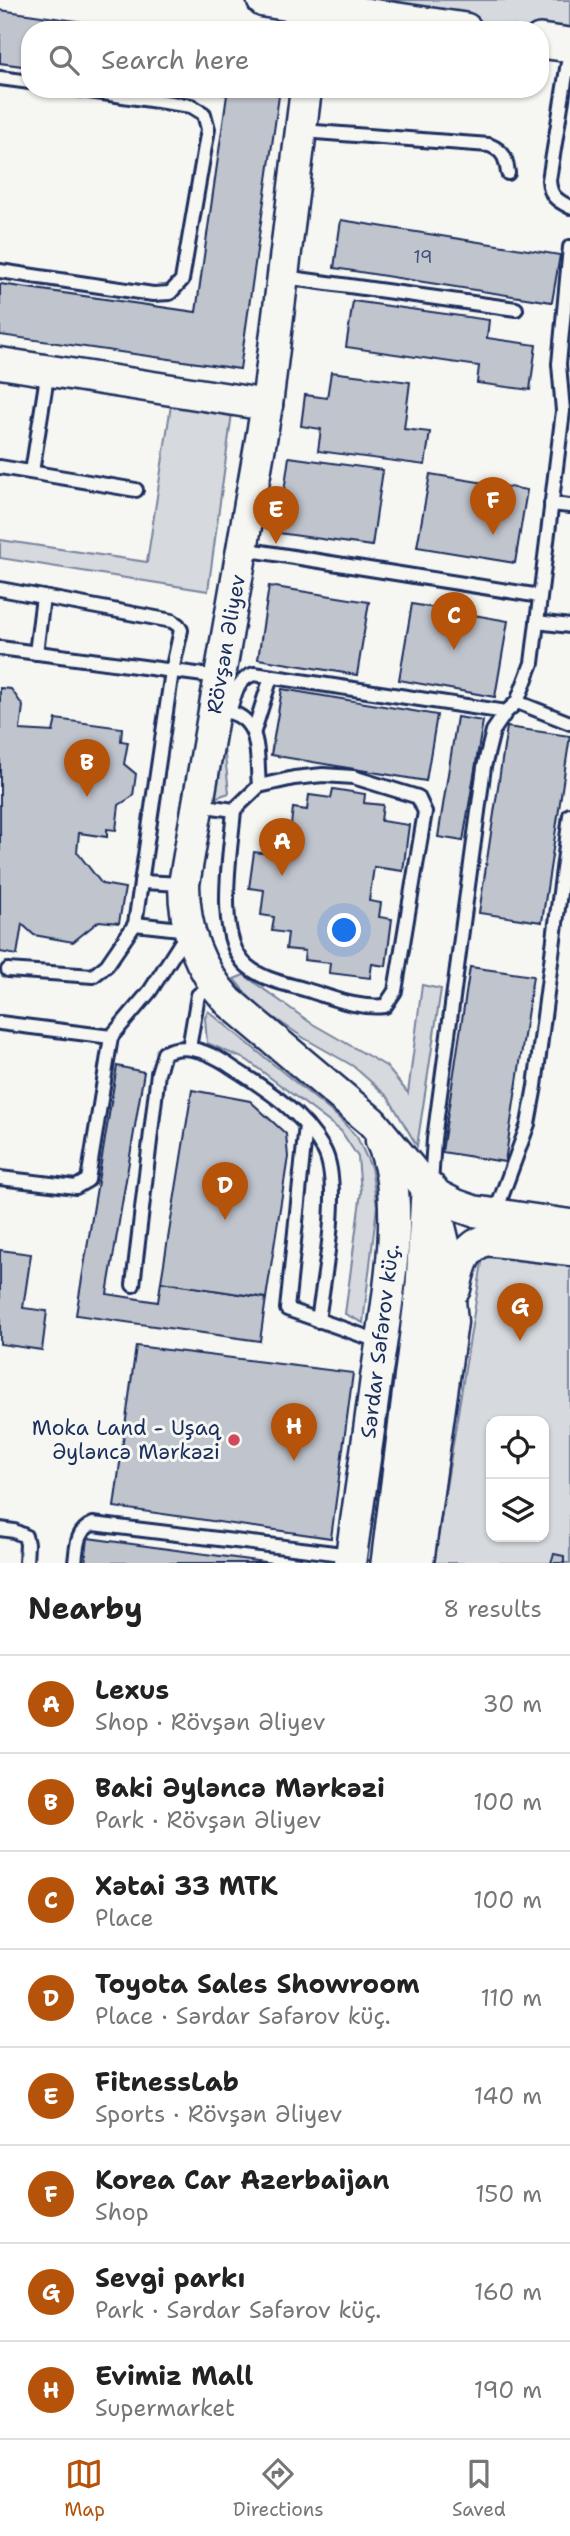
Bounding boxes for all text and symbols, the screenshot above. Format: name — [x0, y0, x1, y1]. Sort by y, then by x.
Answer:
search box — [21, 21, 549, 98]
icon: search — [45, 41, 83, 79]
text: Search here — [101, 42, 250, 77]
house number: 19 — [413, 245, 433, 269]
pin: F — [470, 477, 516, 535]
pin: E — [253, 486, 299, 544]
street label: Rövşən Əliyev — [200, 572, 252, 716]
pin: C — [431, 592, 477, 650]
pin: B — [64, 739, 110, 797]
pin: A — [259, 818, 305, 876]
your location — [327, 913, 361, 947]
pin: D — [202, 1162, 248, 1220]
street label: Sərdar Səfərov küç. — [354, 1242, 406, 1440]
pin: G — [497, 1283, 543, 1341]
pin: H — [271, 1403, 317, 1461]
place label: Moka Land - Uşaq Əyləncə Mərkəzi — [32, 1414, 222, 1466]
map controls — [486, 1416, 549, 1542]
button: locate — [486, 1416, 549, 1479]
marker: Moka Land - Uşaq Əyləncə Mərkəzi — [226, 1432, 242, 1448]
button: layers — [486, 1479, 549, 1542]
text: Nearby — [28, 1588, 143, 1629]
text: 8 results — [443, 1594, 542, 1624]
text: Lexus — [95, 1672, 169, 1707]
text: A — [42, 1689, 60, 1719]
text: 30 m — [483, 1689, 542, 1719]
text: Shop · Rövşən Əliyev — [95, 1707, 325, 1737]
text: Baki Əyləncə Mərkəzi — [95, 1770, 385, 1805]
text: B — [44, 1787, 58, 1817]
text: 100 m — [473, 1787, 542, 1817]
text: Park · Rövşən Əliyev — [95, 1805, 321, 1835]
text: Xətai 33 MTK — [95, 1868, 278, 1903]
text: C — [44, 1885, 58, 1915]
text: 100 m — [473, 1885, 542, 1915]
text: Place — [95, 1903, 154, 1933]
text: Toyota Sales Showroom — [95, 1966, 420, 2001]
text: D — [43, 1983, 59, 2013]
text: 110 m — [480, 1983, 542, 2013]
text: Place · Sərdar Səfərov küç. — [95, 2001, 391, 2031]
text: FitnessLab — [95, 2064, 239, 2099]
text: E — [43, 2081, 59, 2111]
text: 140 m — [474, 2081, 542, 2111]
text: Sports · Rövşən Əliyev — [95, 2099, 342, 2129]
text: Korea Car Azerbaijan — [95, 2162, 389, 2197]
text: F — [44, 2179, 58, 2209]
text: 150 m — [475, 2179, 542, 2209]
text: Shop — [95, 2197, 149, 2227]
text: Sevgi parkı — [95, 2260, 245, 2295]
text: G — [42, 2277, 60, 2307]
text: 160 m — [474, 2277, 542, 2307]
text: Park · Sərdar Səfərov küç. — [95, 2295, 381, 2325]
text: Evimiz Mall — [95, 2358, 253, 2393]
text: H — [43, 2375, 59, 2405]
text: 190 m — [474, 2375, 542, 2405]
text: Supermarket — [95, 2393, 235, 2423]
tab: Map — [64, 2455, 105, 2522]
tab: Directions — [233, 2455, 324, 2522]
tab: Saved — [452, 2455, 506, 2522]

